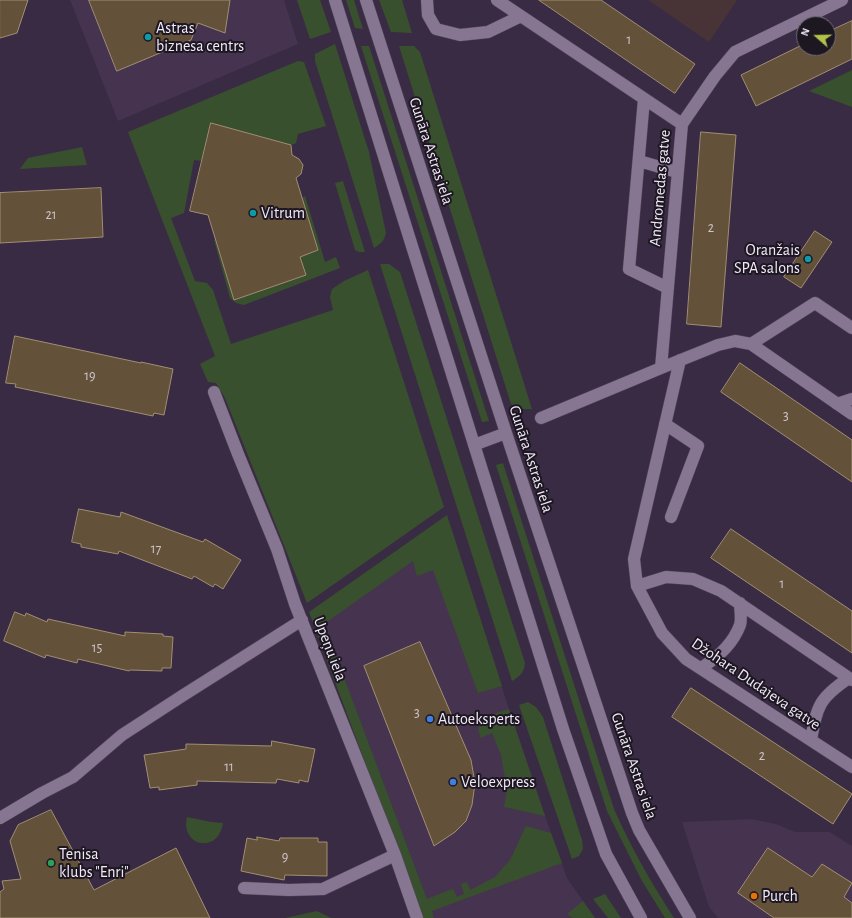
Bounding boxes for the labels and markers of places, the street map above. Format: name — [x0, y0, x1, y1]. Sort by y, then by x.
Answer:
place label: Astras biznesa centrs — [156, 18, 244, 56]
marker: Astras biznesa centrs — [143, 32, 153, 42]
place label: Vitrum — [261, 203, 305, 223]
marker: Vitrum — [248, 208, 258, 218]
place label: Oranžais SPA salons — [734, 240, 800, 278]
marker: Oranžais SPA salons — [803, 254, 813, 264]
place label: Autoeksperts — [438, 709, 520, 729]
marker: Autoeksperts — [425, 714, 435, 724]
place label: Veloexpress — [461, 772, 535, 792]
marker: Veloexpress — [448, 777, 458, 787]
place label: Tenisa klubs "Enri" — [59, 844, 129, 882]
marker: Tenisa klubs "Enri" — [46, 858, 56, 868]
place label: Purch — [762, 886, 798, 906]
marker: Purch — [749, 891, 759, 901]

